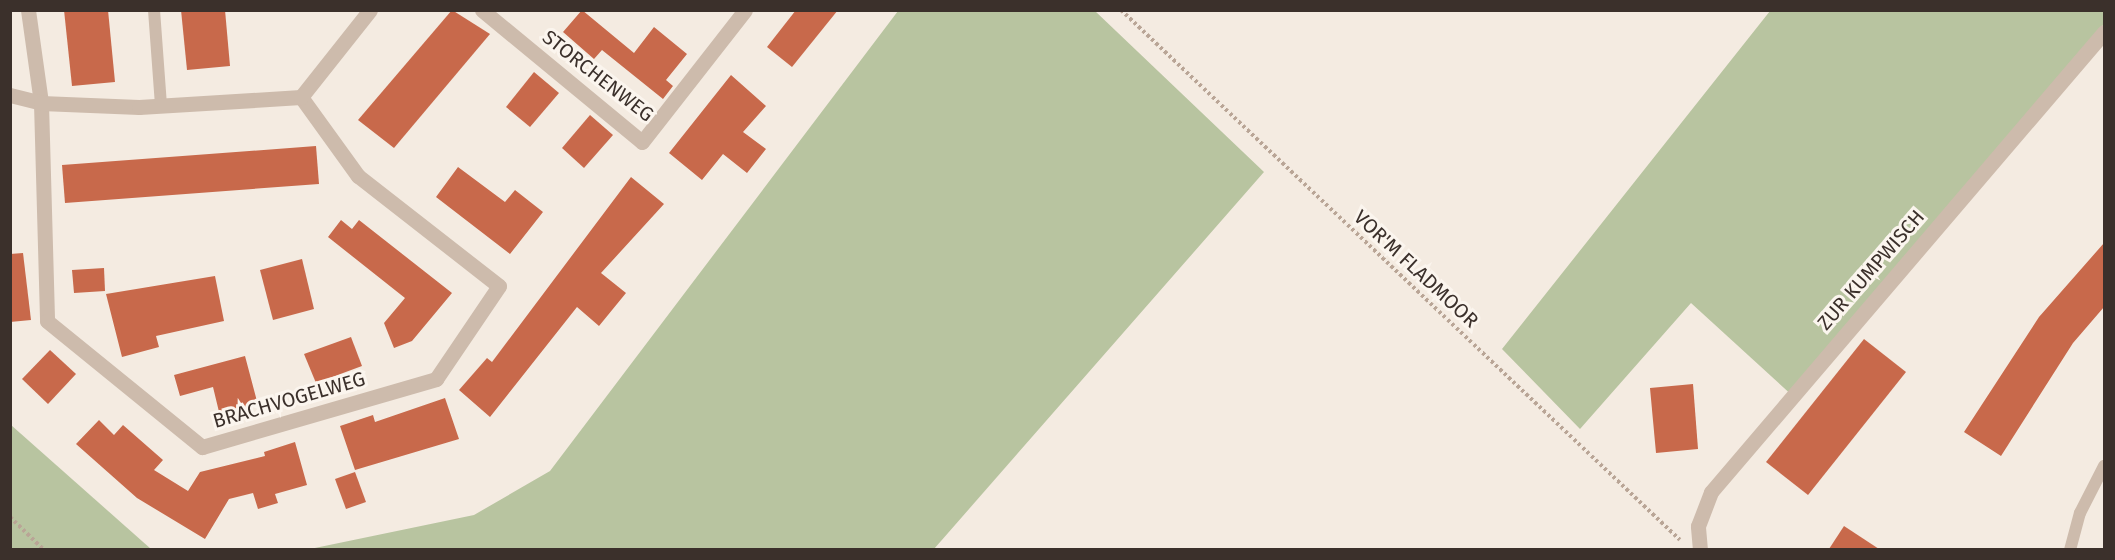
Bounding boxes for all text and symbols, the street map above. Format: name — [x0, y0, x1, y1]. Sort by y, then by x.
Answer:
street label: STORCHENWEG — [538, 25, 658, 127]
street label: VOR'M FLADMOOR — [1349, 205, 1483, 333]
street label: ZUR KUMPWISCH — [1812, 205, 1930, 335]
street label: BRACHVOGELWEG — [210, 367, 368, 433]

